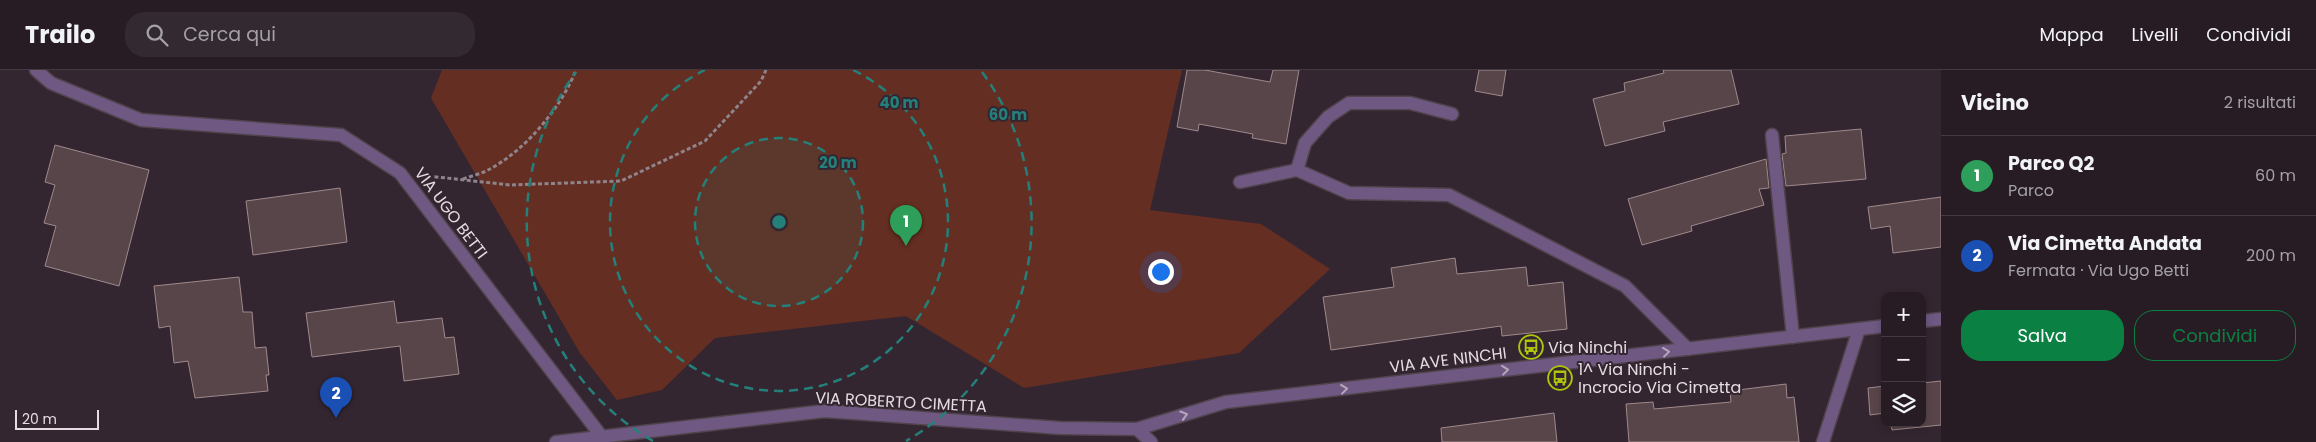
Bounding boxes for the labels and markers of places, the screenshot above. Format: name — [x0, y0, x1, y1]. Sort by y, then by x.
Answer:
pin: 1 — [890, 205, 922, 246]
centre of rings — [770, 213, 788, 231]
bus stop icon: Via Ninchi — [1518, 334, 1544, 360]
place label: Via Ninchi — [1548, 336, 1627, 359]
place label: 1^ Via Ninchi - Incrocio Via Cimetta — [1578, 358, 1741, 399]
bus stop icon: 1^ Via Ninchi - Incrocio Via Cimetta — [1547, 365, 1573, 391]
pin: 2 — [320, 377, 352, 418]

